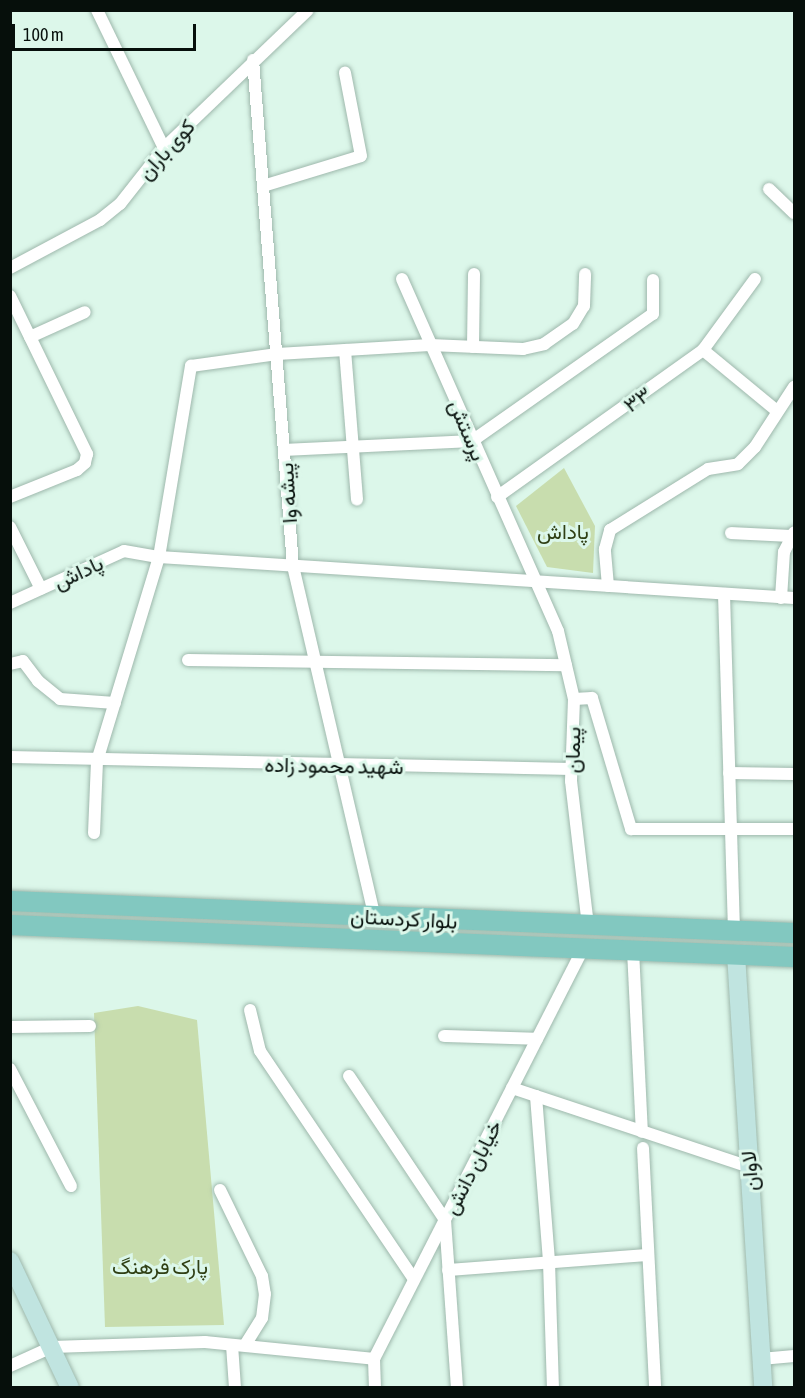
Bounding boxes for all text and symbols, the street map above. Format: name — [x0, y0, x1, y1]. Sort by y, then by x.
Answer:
scale bar — [15, 12, 200, 50]
text: 100 m — [23, 24, 64, 45]
street label: کوی باران — [132, 113, 200, 185]
street label: ۳۳ — [618, 381, 656, 417]
street label: پرستش — [444, 396, 492, 464]
street label: پیشه وا — [272, 462, 302, 524]
park label: پاداش — [537, 518, 589, 544]
street label: پاداش — [49, 550, 107, 594]
street label: پیمان — [559, 726, 585, 774]
street label: شهید محمود زاده — [264, 751, 404, 779]
street label: بلوار کردستان — [350, 903, 458, 933]
street label: خیابان دانش — [437, 1115, 507, 1219]
street label: لاوان — [735, 1150, 763, 1192]
park label: پارک فرهنگ — [112, 1253, 208, 1279]

